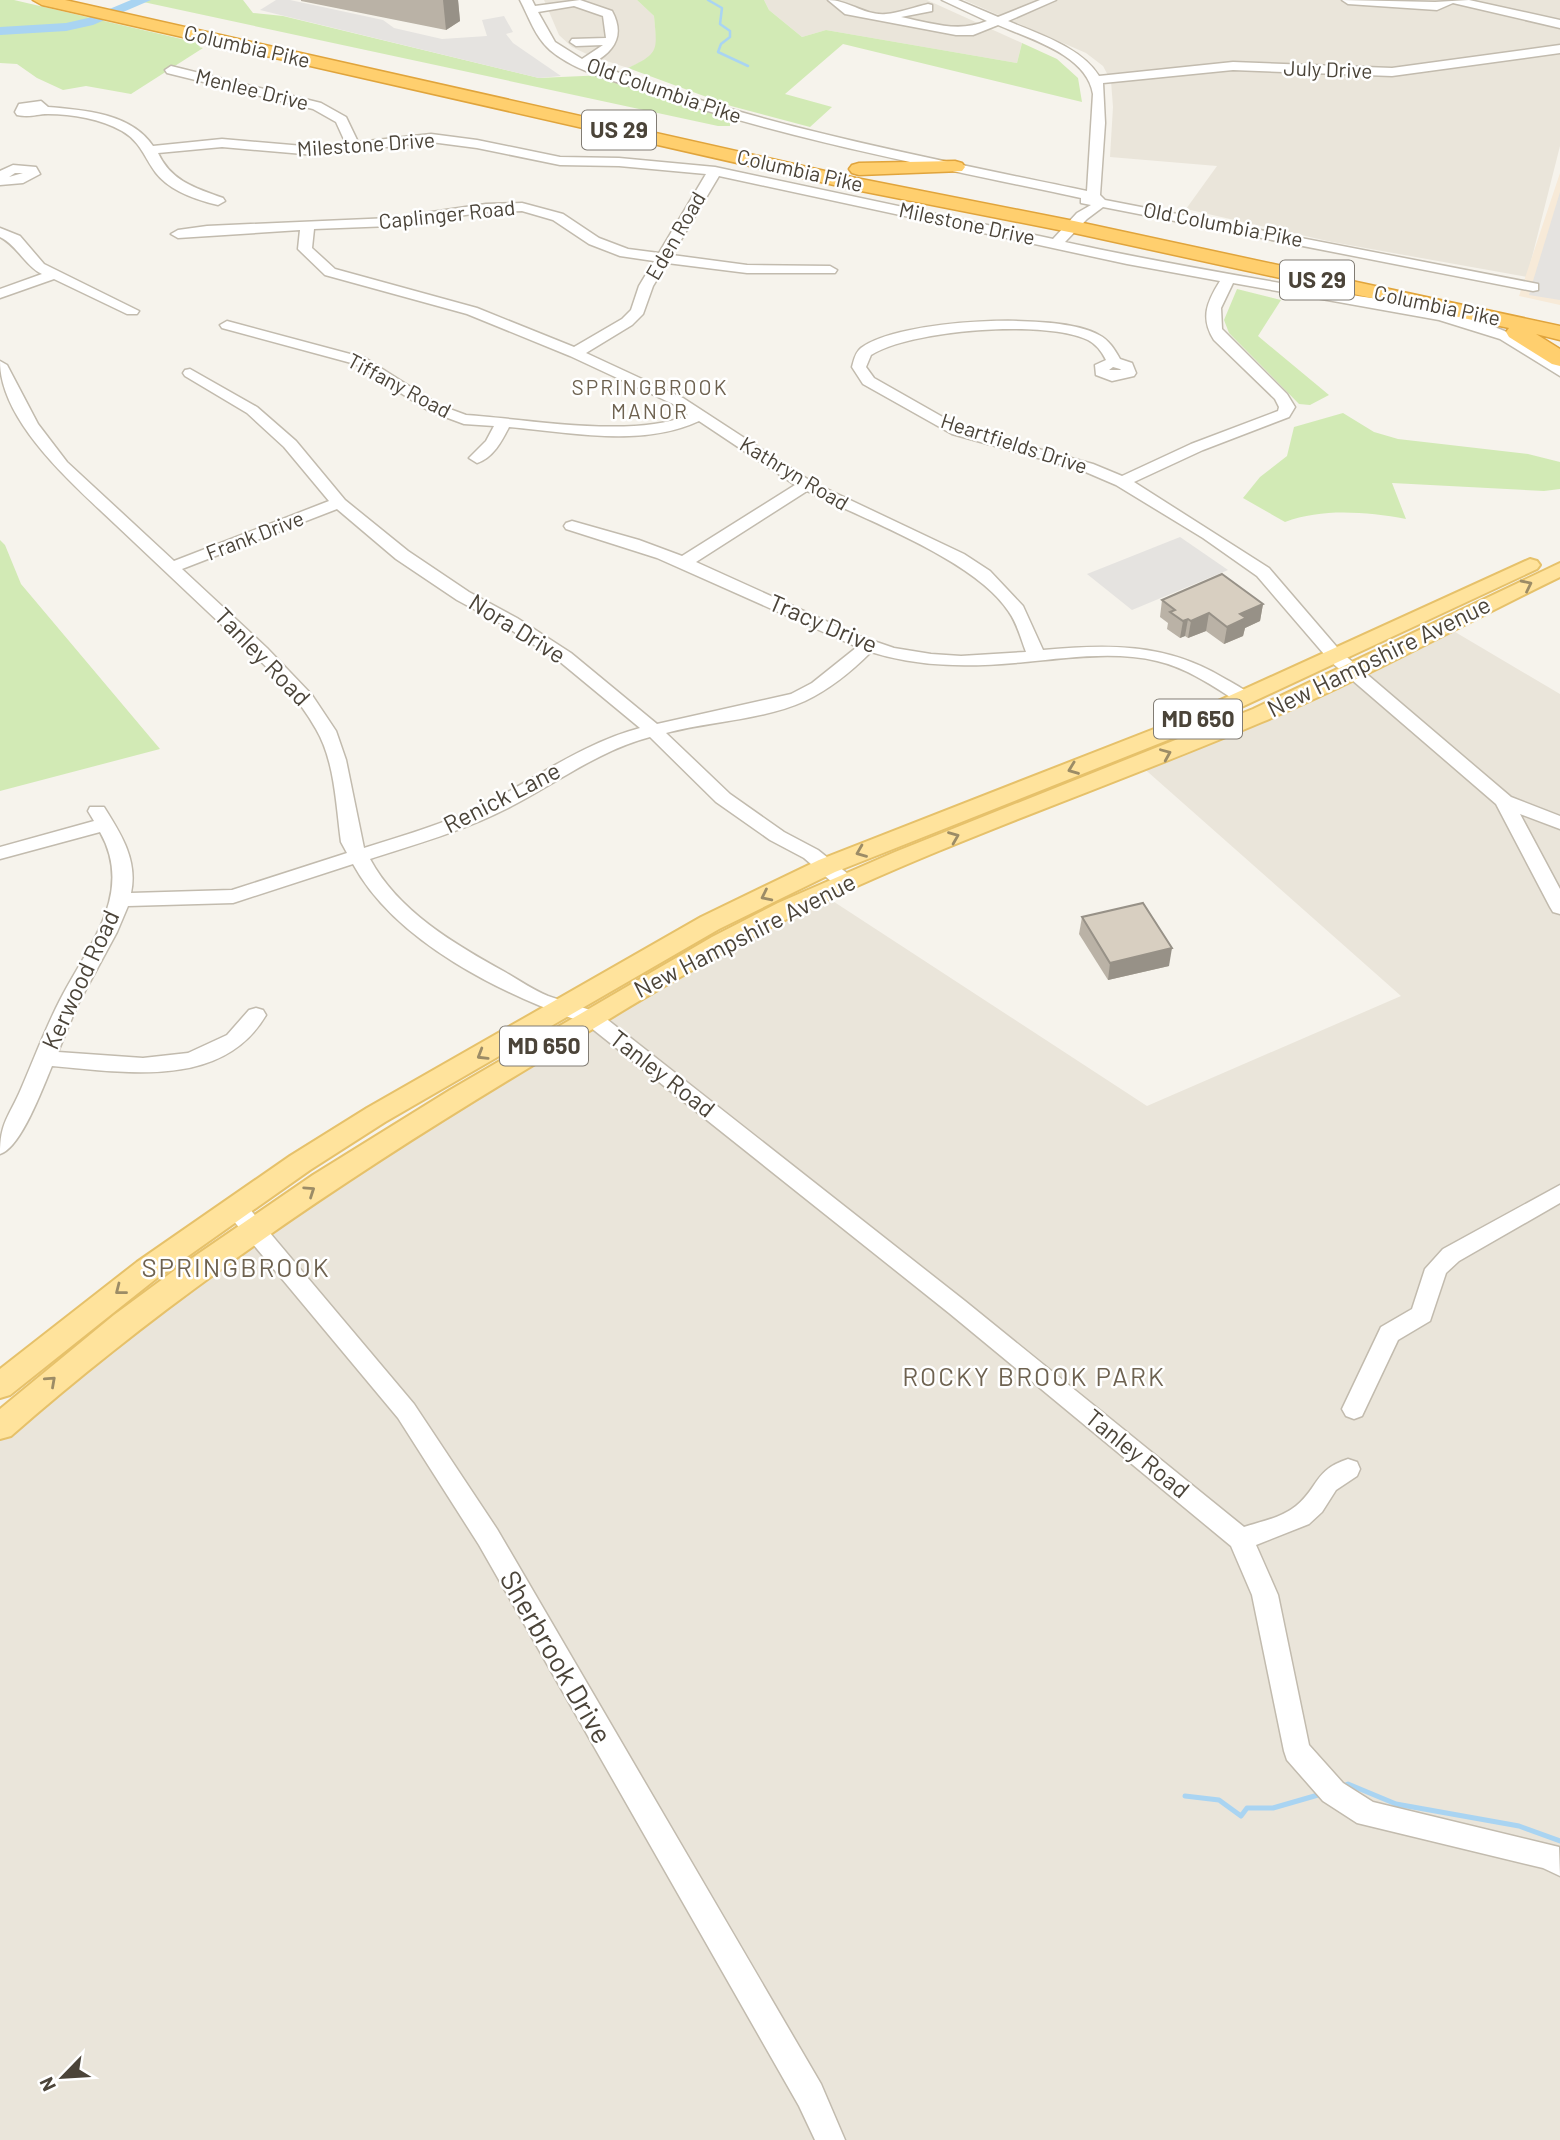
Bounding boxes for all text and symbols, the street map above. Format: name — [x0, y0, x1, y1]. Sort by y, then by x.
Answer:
street label: Columbia Pike — [182, 19, 313, 72]
street label: Old Columbia Pike — [584, 51, 745, 128]
street label: July Drive — [1283, 54, 1373, 83]
street label: Menlee Drive — [193, 62, 312, 115]
road number: US 29 — [582, 111, 656, 150]
street label: Milestone Drive — [296, 126, 436, 161]
street label: Columbia Pike — [735, 143, 866, 196]
street label: Eden Road — [640, 187, 710, 284]
street label: Caplinger Road — [377, 194, 516, 233]
street label: Milestone Drive — [897, 196, 1038, 249]
street label: Old Columbia Pike — [1141, 196, 1305, 251]
road number: US 29 — [1280, 260, 1354, 300]
street label: Columbia Pike — [1372, 279, 1503, 330]
street label: Tiffany Road — [344, 347, 456, 422]
district label: SPRINGBROOK MANOR — [571, 374, 729, 423]
street label: Heartfields Drive — [938, 407, 1091, 478]
street label: Kathryn Road — [736, 431, 854, 515]
street label: Frank Drive — [202, 505, 307, 565]
one-way arrow — [1520, 579, 1532, 593]
street label: Nora Drive — [464, 587, 571, 669]
street label: Tracy Drive — [765, 587, 882, 658]
street label: New Hampshire Avenue — [1262, 589, 1495, 722]
street label: Tanley Road — [209, 601, 317, 711]
road number: MD 650 — [1154, 699, 1242, 738]
one-way arrow — [1158, 748, 1171, 762]
street label: Renick Lane — [438, 755, 565, 838]
one-way arrow — [1068, 761, 1080, 775]
one-way arrow — [947, 831, 959, 845]
one-way arrow — [856, 844, 868, 858]
street label: New Hampshire Avenue — [629, 866, 860, 1003]
one-way arrow — [761, 888, 773, 902]
street label: Kerwood Road — [35, 905, 125, 1054]
street label: Tanley Road — [605, 1023, 721, 1123]
road number: MD 650 — [500, 1026, 588, 1065]
one-way arrow — [477, 1047, 489, 1060]
one-way arrow — [302, 1187, 315, 1199]
district label: SPRINGBROOK — [141, 1251, 331, 1282]
one-way arrow — [115, 1282, 128, 1295]
district label: ROCKY BROOK PARK — [902, 1360, 1166, 1391]
one-way arrow — [43, 1377, 56, 1389]
street label: Tanley Road — [1080, 1402, 1196, 1504]
street label: Sherbrook Drive — [494, 1564, 620, 1749]
north arrow — [28, 2042, 98, 2112]
text: N — [34, 2074, 60, 2095]

